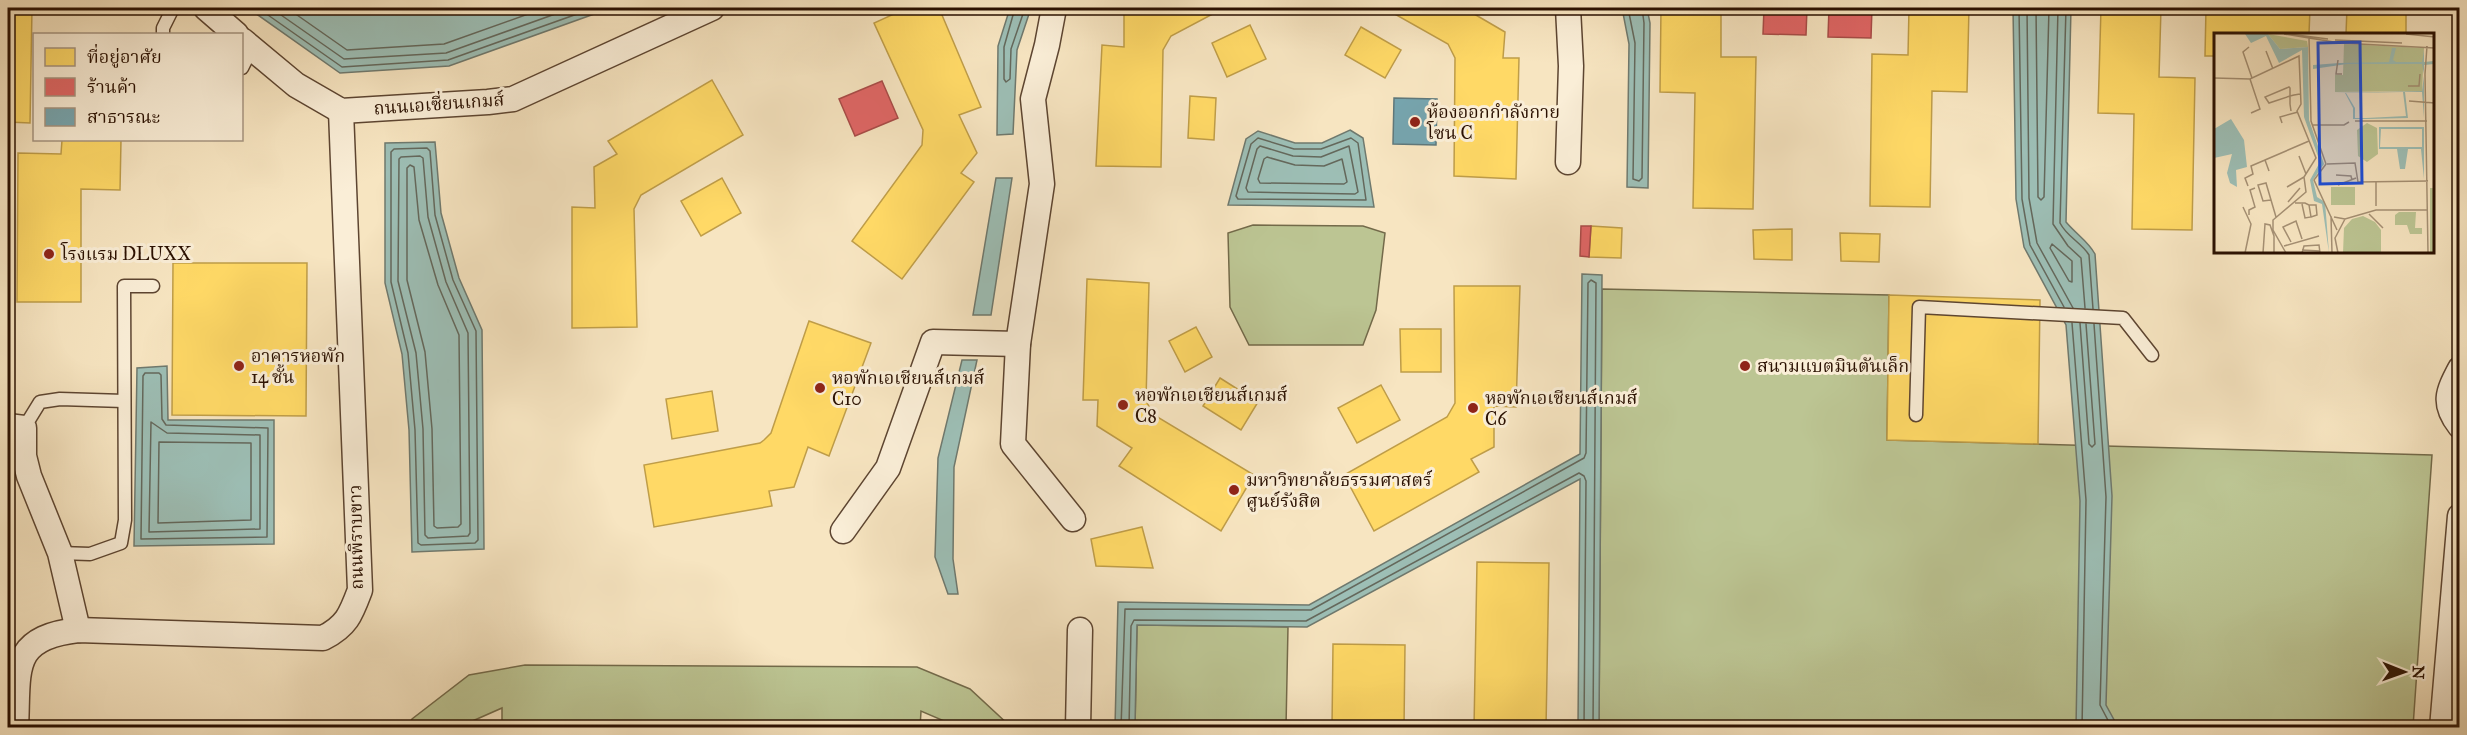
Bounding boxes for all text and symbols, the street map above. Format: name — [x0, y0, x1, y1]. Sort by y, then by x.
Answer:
legend — [33, 33, 243, 141]
inset map — [2214, 33, 2434, 254]
text: ที่อยู่อาศัย — [87, 43, 162, 68]
text: ร้านค้า — [87, 76, 137, 98]
street label: ถนนเอเซี่ยนเกมส์ — [373, 85, 505, 120]
place label: ห้องออกกำลังกาย โซน C — [1426, 101, 1560, 144]
text: สาธารณะ — [87, 106, 160, 128]
marker: ห้องออกกำลังกาย โซน C — [1408, 115, 1422, 129]
place label: โรงแรม DLUXX — [60, 241, 191, 265]
marker: โรงแรม DLUXX — [42, 247, 56, 261]
place label: อาคารหอพัก 14 ชั้น — [251, 345, 345, 388]
place label: สนามแบตมินตันเล็ก — [1757, 355, 1909, 377]
marker: อาคารหอพัก 14 ชั้น — [232, 359, 246, 373]
marker: สนามแบตมินตันเล็ก — [1738, 359, 1752, 373]
place label: หอพักเอเชียนส์เกมส์ C10 — [832, 367, 984, 410]
marker: หอพักเอเชียนส์เกมส์ C10 — [813, 381, 827, 395]
place label: หอพักเอเชียนส์เกมส์ C8 — [1135, 384, 1287, 427]
place label: หอพักเอเชียนส์เกมส์ C6 — [1485, 387, 1637, 430]
marker: หอพักเอเชียนส์เกมส์ C8 — [1116, 398, 1130, 412]
marker: หอพักเอเชียนส์เกมส์ C6 — [1466, 401, 1480, 415]
place label: มหาวิทยาลัยธรรมศาสตร์ ศูนย์รังสิต — [1246, 469, 1433, 512]
marker: มหาวิทยาลัยธรรมศาสตร์ ศูนย์รังสิต — [1227, 483, 1241, 497]
street label: ถนนพิราบขาว — [344, 484, 368, 590]
north arrow — [2374, 642, 2434, 702]
text: N — [2409, 665, 2428, 680]

